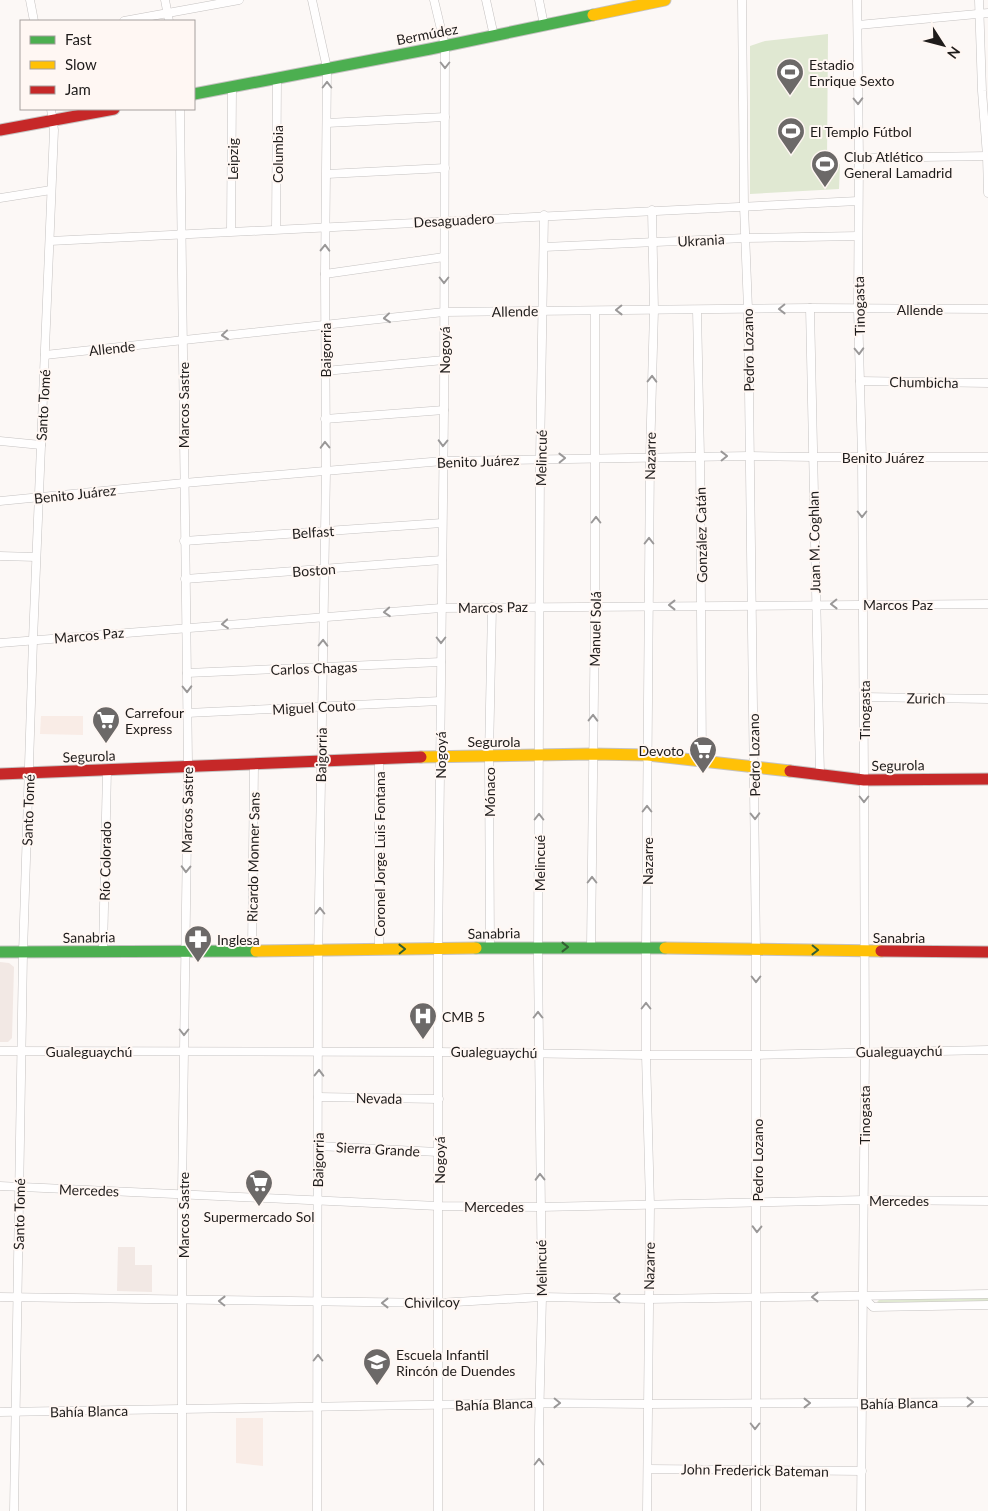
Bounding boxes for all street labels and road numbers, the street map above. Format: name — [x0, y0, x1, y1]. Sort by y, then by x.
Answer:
street label: Bermúdez — [395, 20, 459, 48]
street label: Columbia — [269, 125, 286, 183]
street label: Leipzig — [224, 138, 241, 180]
street label: Desaguadero — [413, 209, 495, 231]
street label: Ukrania — [677, 230, 725, 250]
street label: Tinogasta — [850, 276, 868, 336]
street label: Allende — [897, 301, 943, 318]
street label: Allende — [492, 302, 538, 320]
street label: Pedro Lozano — [739, 308, 757, 392]
street label: Baigorria — [317, 323, 334, 377]
street label: Nogoyá — [436, 326, 453, 374]
street label: Allende — [88, 337, 136, 359]
street label: Marcos Sastre — [175, 362, 192, 448]
street label: Santo Tomé — [33, 369, 53, 441]
street label: Chumbicha — [889, 373, 959, 391]
street label: Melincué — [532, 430, 550, 486]
street label: Nazarre — [641, 432, 659, 480]
street label: Benito Juárez — [842, 449, 924, 466]
street label: Benito Juárez — [436, 451, 520, 471]
street label: Benito Juárez — [33, 481, 117, 507]
street label: González Catán — [692, 487, 710, 583]
street label: Juan M. Coghlan — [805, 491, 823, 593]
street label: Belfast — [291, 522, 335, 542]
street label: Boston — [292, 560, 336, 580]
street label: Manuel Solá — [586, 591, 604, 667]
street label: Marcos Paz — [863, 596, 933, 613]
street label: Marcos Paz — [458, 598, 528, 616]
street label: Marcos Paz — [53, 623, 125, 647]
street label: Carlos Chagas — [270, 658, 358, 678]
street label: Tinogasta — [856, 680, 873, 740]
street label: Zurich — [906, 689, 946, 707]
street label: Miguel Couto — [272, 696, 356, 718]
street label: Pedro Lozano — [745, 713, 763, 797]
street label: Baigorria — [312, 727, 330, 783]
street label: Nogoyá — [432, 731, 449, 779]
street label: Segurola — [467, 733, 521, 750]
street label: Segurola — [62, 747, 116, 765]
street label: Segurola — [871, 756, 925, 774]
street label: Marcos Sastre — [178, 767, 196, 853]
street label: Mónaco — [481, 767, 498, 817]
street label: Coronel Jorge Luis Fontana — [371, 771, 388, 937]
street label: Santo Tomé — [18, 774, 38, 846]
street label: Ricardo Monner Sans — [243, 792, 263, 922]
street label: Río Colorado — [96, 821, 114, 901]
street label: Melincué — [531, 835, 548, 891]
street label: Nazarre — [639, 837, 656, 885]
street label: Sanabria — [468, 924, 520, 942]
street label: Sanabria — [63, 928, 115, 946]
street label: Sanabria — [873, 929, 925, 946]
street label: Gualeguaychú — [855, 1042, 943, 1060]
street label: Gualeguaychú — [46, 1043, 132, 1060]
street label: Gualeguaychú — [450, 1043, 538, 1061]
street label: Tinogasta — [856, 1085, 873, 1145]
street label: Nevada — [356, 1089, 402, 1107]
street label: Pedro Lozano — [749, 1118, 766, 1202]
street label: Baigorria — [309, 1132, 327, 1188]
street label: Nogoyá — [431, 1136, 448, 1184]
street label: Sierra Grande — [336, 1138, 420, 1160]
street label: Marcos Sastre — [175, 1172, 192, 1258]
street label: Santo Tomé — [10, 1178, 28, 1250]
street label: Mercedes — [59, 1180, 119, 1200]
street label: Mercedes — [869, 1192, 929, 1209]
street label: Mercedes — [464, 1198, 524, 1215]
street label: Melincué — [532, 1240, 550, 1296]
street label: Nazarre — [640, 1242, 658, 1290]
street label: Chivilcoy — [404, 1293, 461, 1311]
street label: Bahía Blanca — [455, 1394, 533, 1414]
street label: Bahía Blanca — [860, 1394, 938, 1412]
street label: Bahía Blanca — [50, 1402, 128, 1420]
street label: John Frederick Bateman — [681, 1460, 829, 1480]

